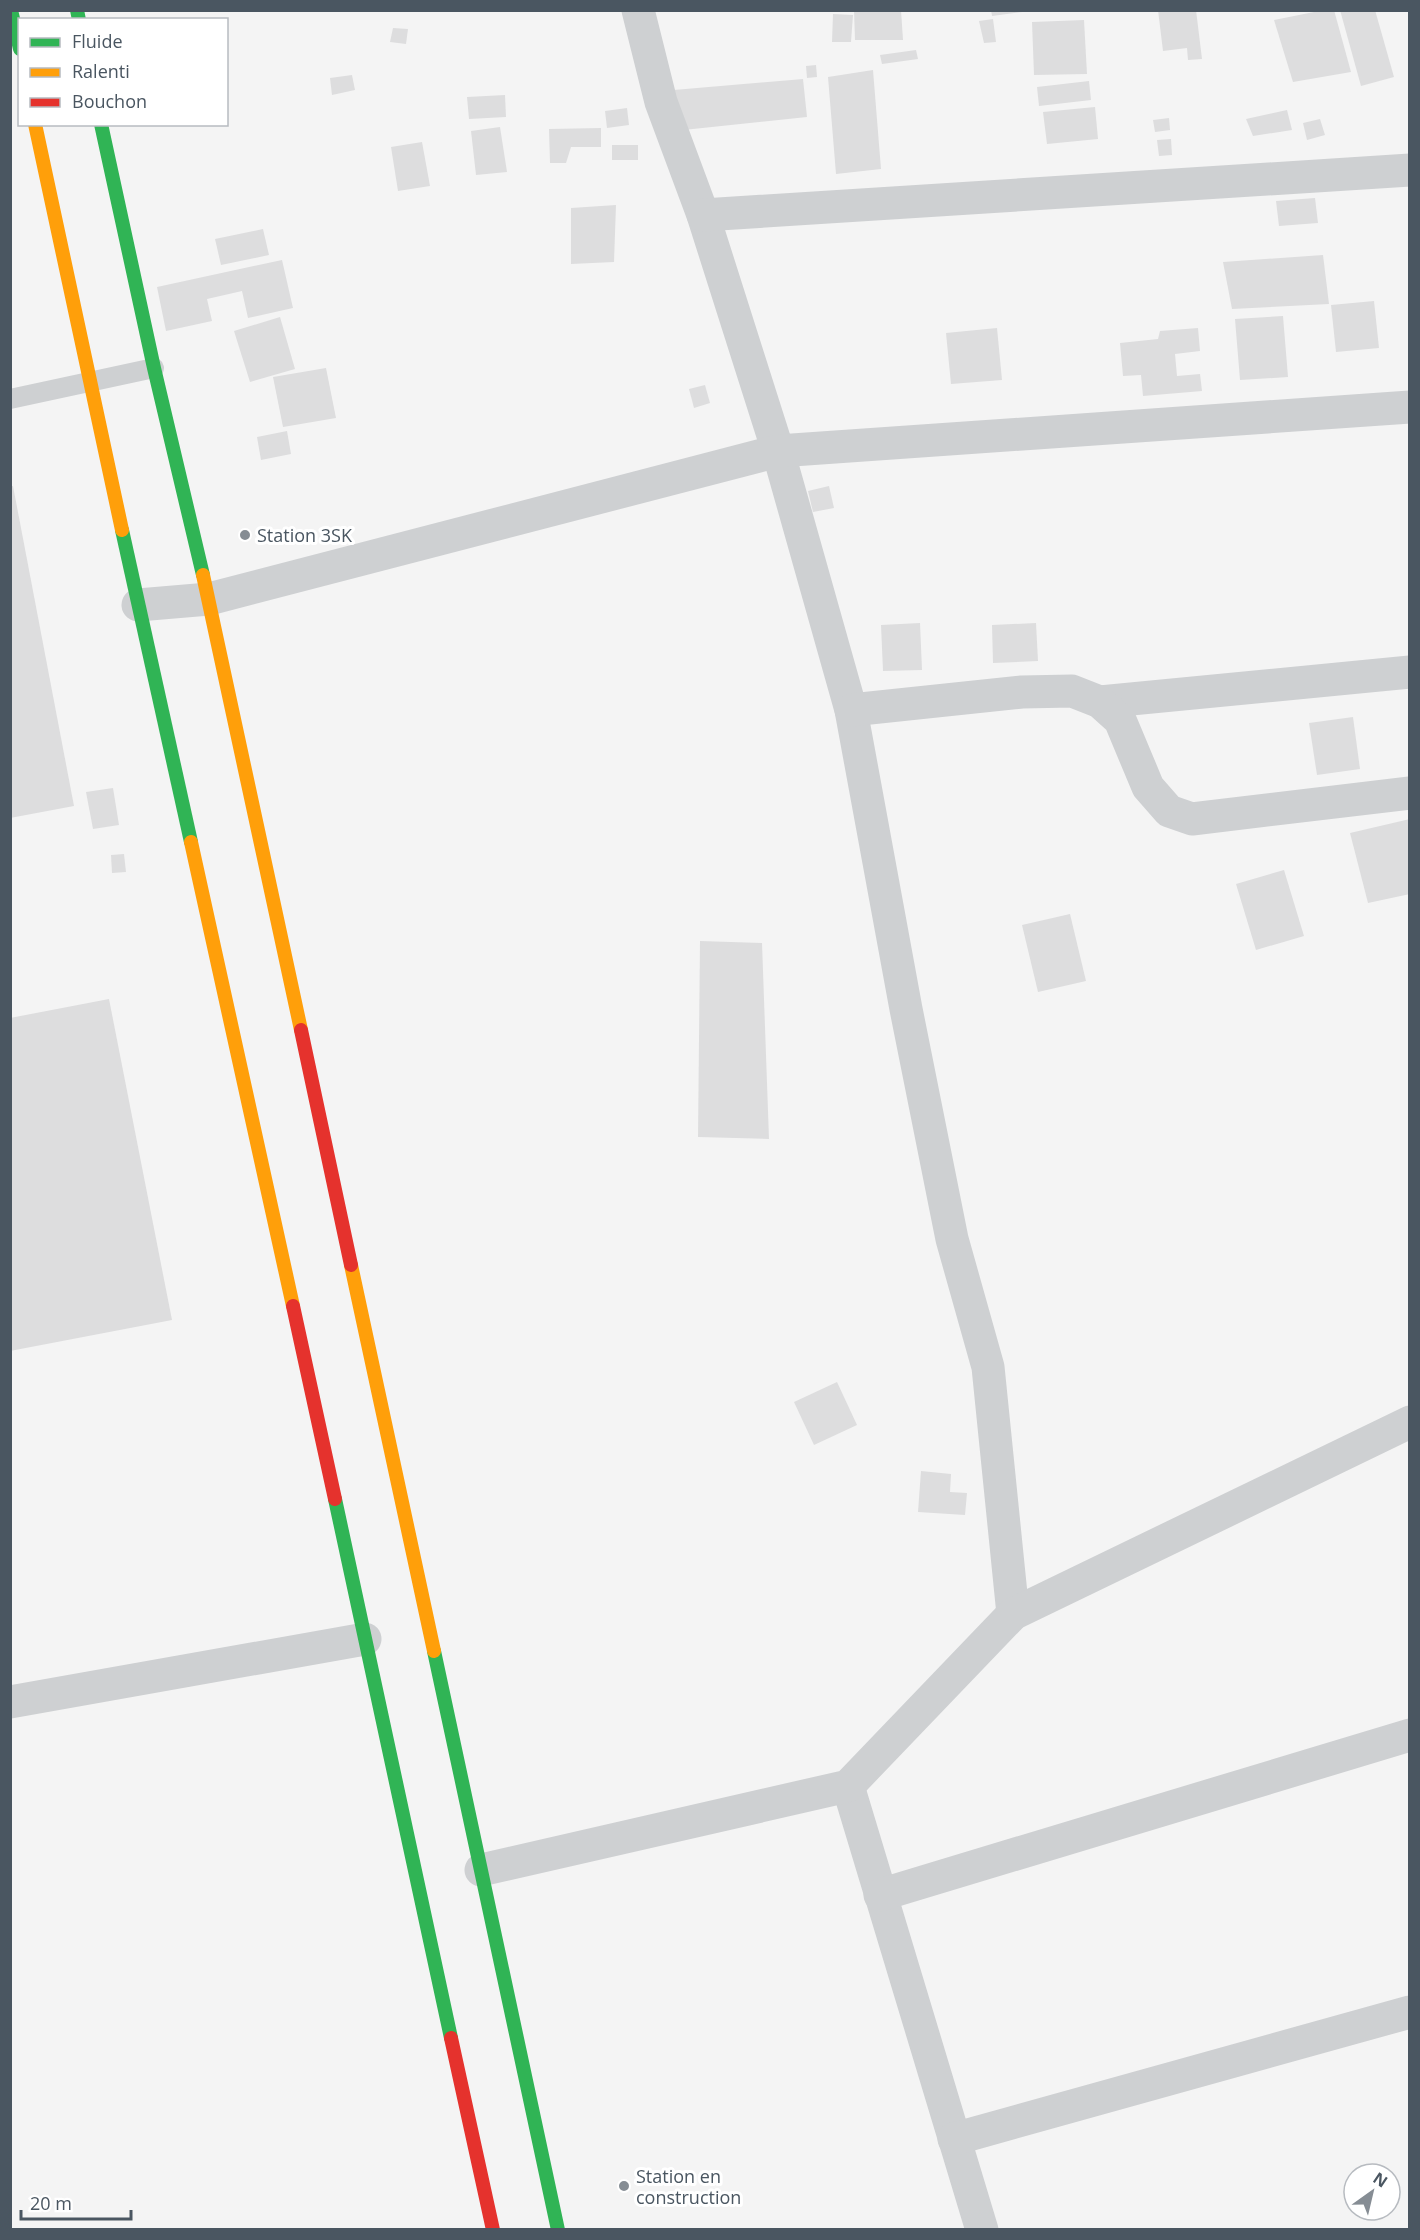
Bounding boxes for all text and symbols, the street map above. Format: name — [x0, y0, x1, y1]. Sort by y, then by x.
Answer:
legend — [18, 18, 228, 126]
text: Fluide — [72, 29, 123, 53]
text: Ralenti — [72, 59, 130, 83]
text: Bouchon — [72, 89, 147, 113]
place label: Station 3SK — [257, 523, 353, 547]
marker: Station 3SK — [238, 528, 252, 542]
north arrow — [1342, 2162, 1402, 2222]
place label: Station en construction — [636, 2164, 741, 2209]
text: N — [1369, 2167, 1392, 2192]
marker: Station en construction — [617, 2179, 631, 2193]
scale bar — [21, 2183, 130, 2221]
text: 20 m — [30, 2191, 72, 2215]

